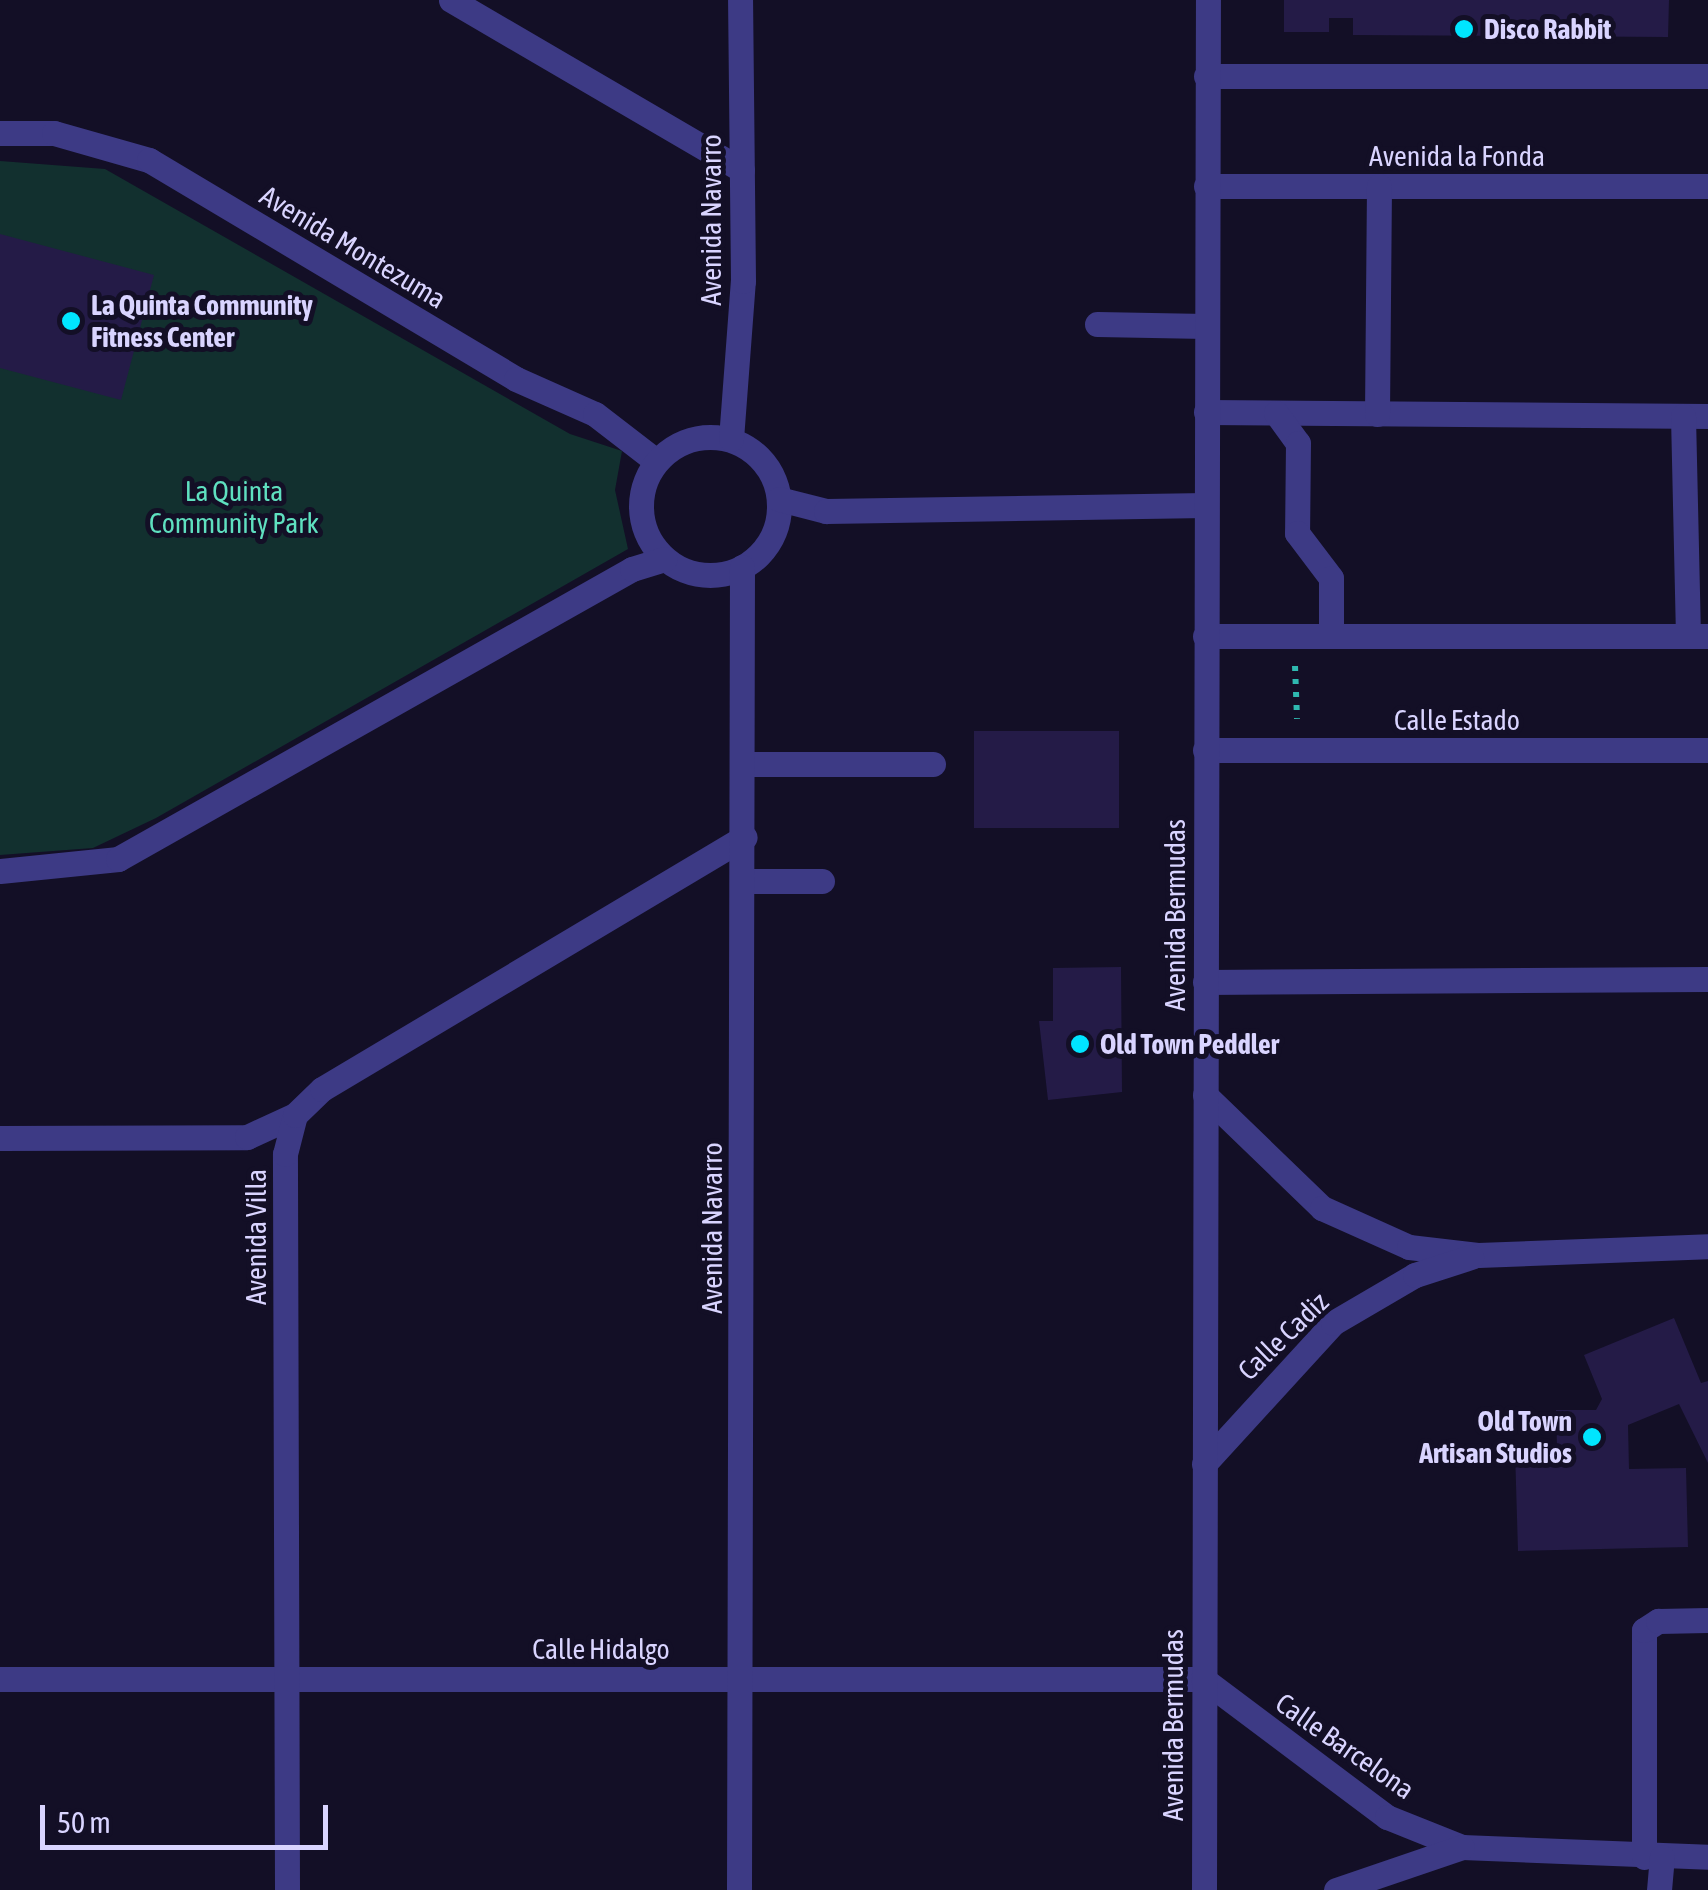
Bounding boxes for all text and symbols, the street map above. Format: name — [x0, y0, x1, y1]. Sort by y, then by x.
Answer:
place label: Disco Rabbit — [1484, 12, 1611, 46]
marker: Disco Rabbit — [1453, 18, 1475, 40]
street label: Avenida Navarro — [694, 134, 728, 306]
street label: Avenida la Fonda — [1369, 139, 1545, 173]
street label: Avenida Montezuma — [254, 178, 452, 316]
place label: La Quinta Community Fitness Center — [91, 288, 313, 354]
marker: La Quinta Community Fitness Center — [60, 310, 82, 332]
park label: La Quinta Community Park — [149, 474, 319, 540]
street label: Calle Estado — [1394, 703, 1520, 737]
street label: Avenida Bermudas — [1158, 819, 1192, 1011]
place label: Old Town Peddler — [1100, 1027, 1279, 1061]
marker: Old Town Peddler — [1069, 1033, 1091, 1055]
street label: Avenida Navarro — [695, 1142, 729, 1314]
street label: Avenida Villa — [239, 1169, 273, 1305]
street label: Calle Cadiz — [1231, 1285, 1335, 1387]
place label: Old Town Artisan Studios — [1419, 1404, 1572, 1470]
marker: Old Town Artisan Studios — [1581, 1426, 1603, 1448]
street label: Avenida Bermudas — [1156, 1629, 1190, 1821]
street label: Calle Hidalgo — [532, 1632, 670, 1666]
street label: Calle Barcelona — [1269, 1686, 1421, 1806]
scale bar — [45, 1785, 332, 1847]
text: 50 m — [57, 1805, 111, 1839]

